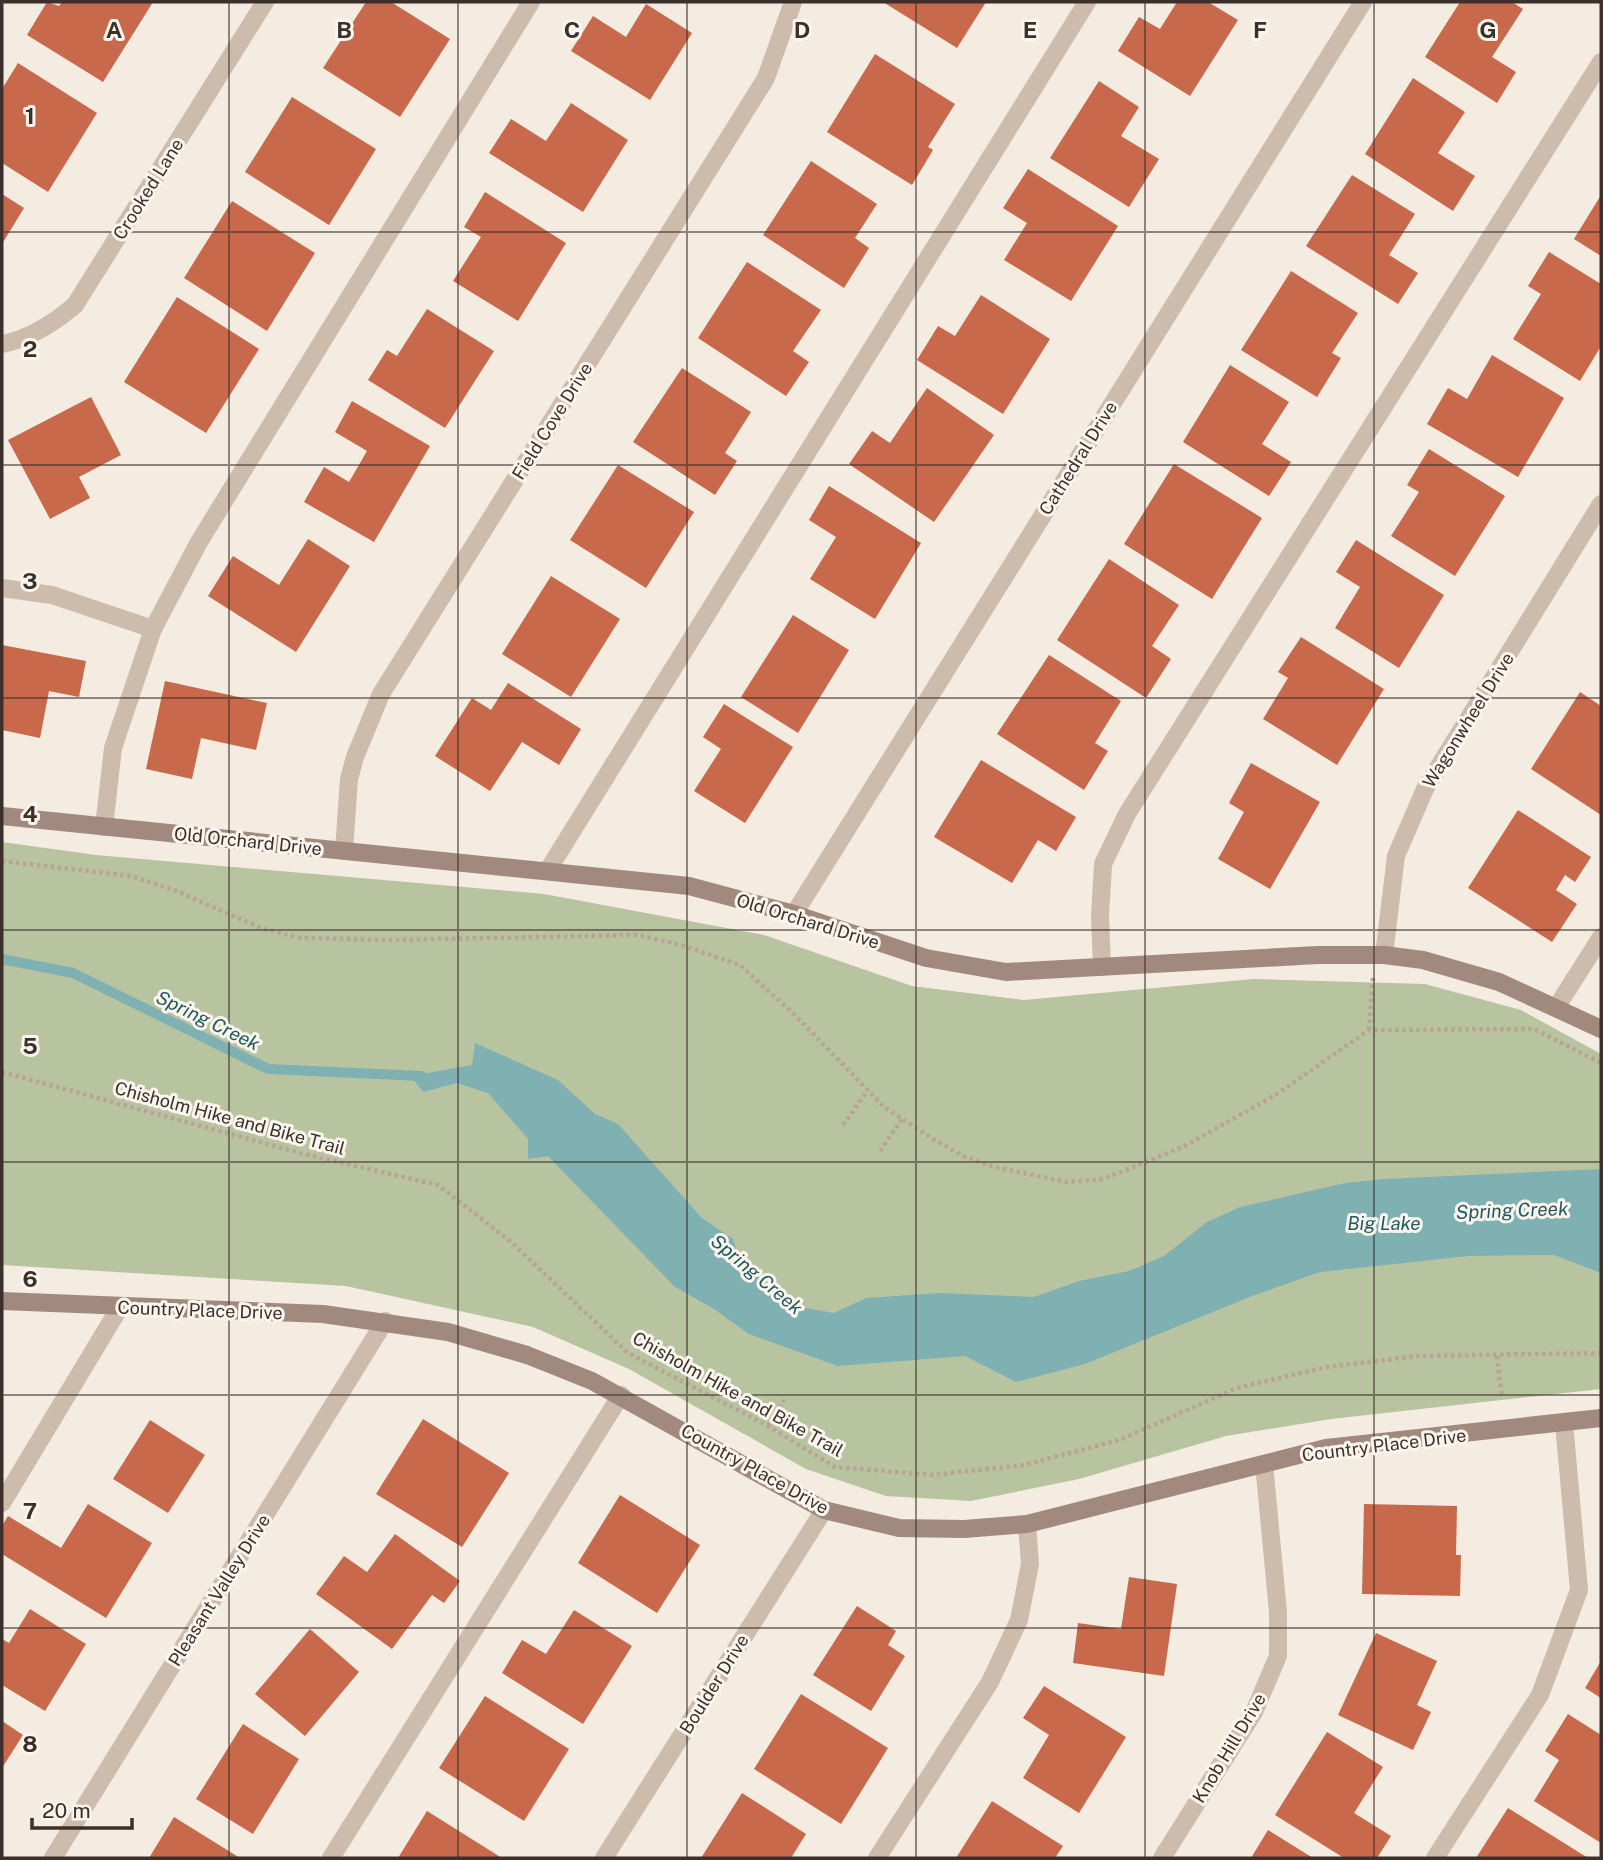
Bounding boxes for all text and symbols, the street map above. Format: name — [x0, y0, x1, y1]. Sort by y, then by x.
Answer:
text: A — [106, 16, 123, 43]
text: B — [336, 16, 352, 43]
text: C — [564, 16, 580, 43]
text: D — [794, 16, 810, 43]
text: E — [1023, 16, 1037, 43]
text: F — [1253, 16, 1267, 43]
text: G — [1479, 16, 1497, 43]
text: 1 — [25, 102, 35, 129]
street label: Crooked Lane — [109, 135, 187, 243]
text: 2 — [23, 335, 37, 362]
street label: Field Cove Drive — [508, 359, 596, 483]
street label: Cathedral Drive — [1035, 397, 1121, 519]
text: 3 — [22, 567, 38, 594]
street label: Wagonwheel Drive — [1418, 649, 1518, 791]
text: 4 — [22, 800, 38, 827]
street label: Old Orchard Drive — [173, 823, 323, 859]
street label: Old Orchard Drive — [734, 889, 882, 953]
water label: Spring Creek — [153, 985, 264, 1055]
text: 5 — [22, 1032, 38, 1059]
street label: Chisholm Hike and Bike Trail — [112, 1077, 348, 1159]
water label: Spring Creek — [1455, 1197, 1569, 1223]
water label: Big Lake — [1347, 1212, 1421, 1234]
water label: Spring Creek — [707, 1229, 808, 1319]
text: 6 — [22, 1265, 38, 1292]
street label: Country Place Drive — [117, 1297, 283, 1323]
street label: Chisholm Hike and Bike Trail — [629, 1327, 847, 1461]
street label: Country Place Drive — [678, 1420, 832, 1518]
street label: Country Place Drive — [1301, 1425, 1467, 1465]
text: 7 — [23, 1497, 37, 1524]
street label: Pleasant Valley Drive — [164, 1510, 274, 1670]
street label: Boulder Drive — [675, 1630, 753, 1738]
street label: Knob Hill Drive — [1188, 1689, 1270, 1807]
text: 8 — [22, 1730, 38, 1757]
scale bar — [32, 1786, 131, 1830]
text: 20 m — [42, 1798, 91, 1823]

